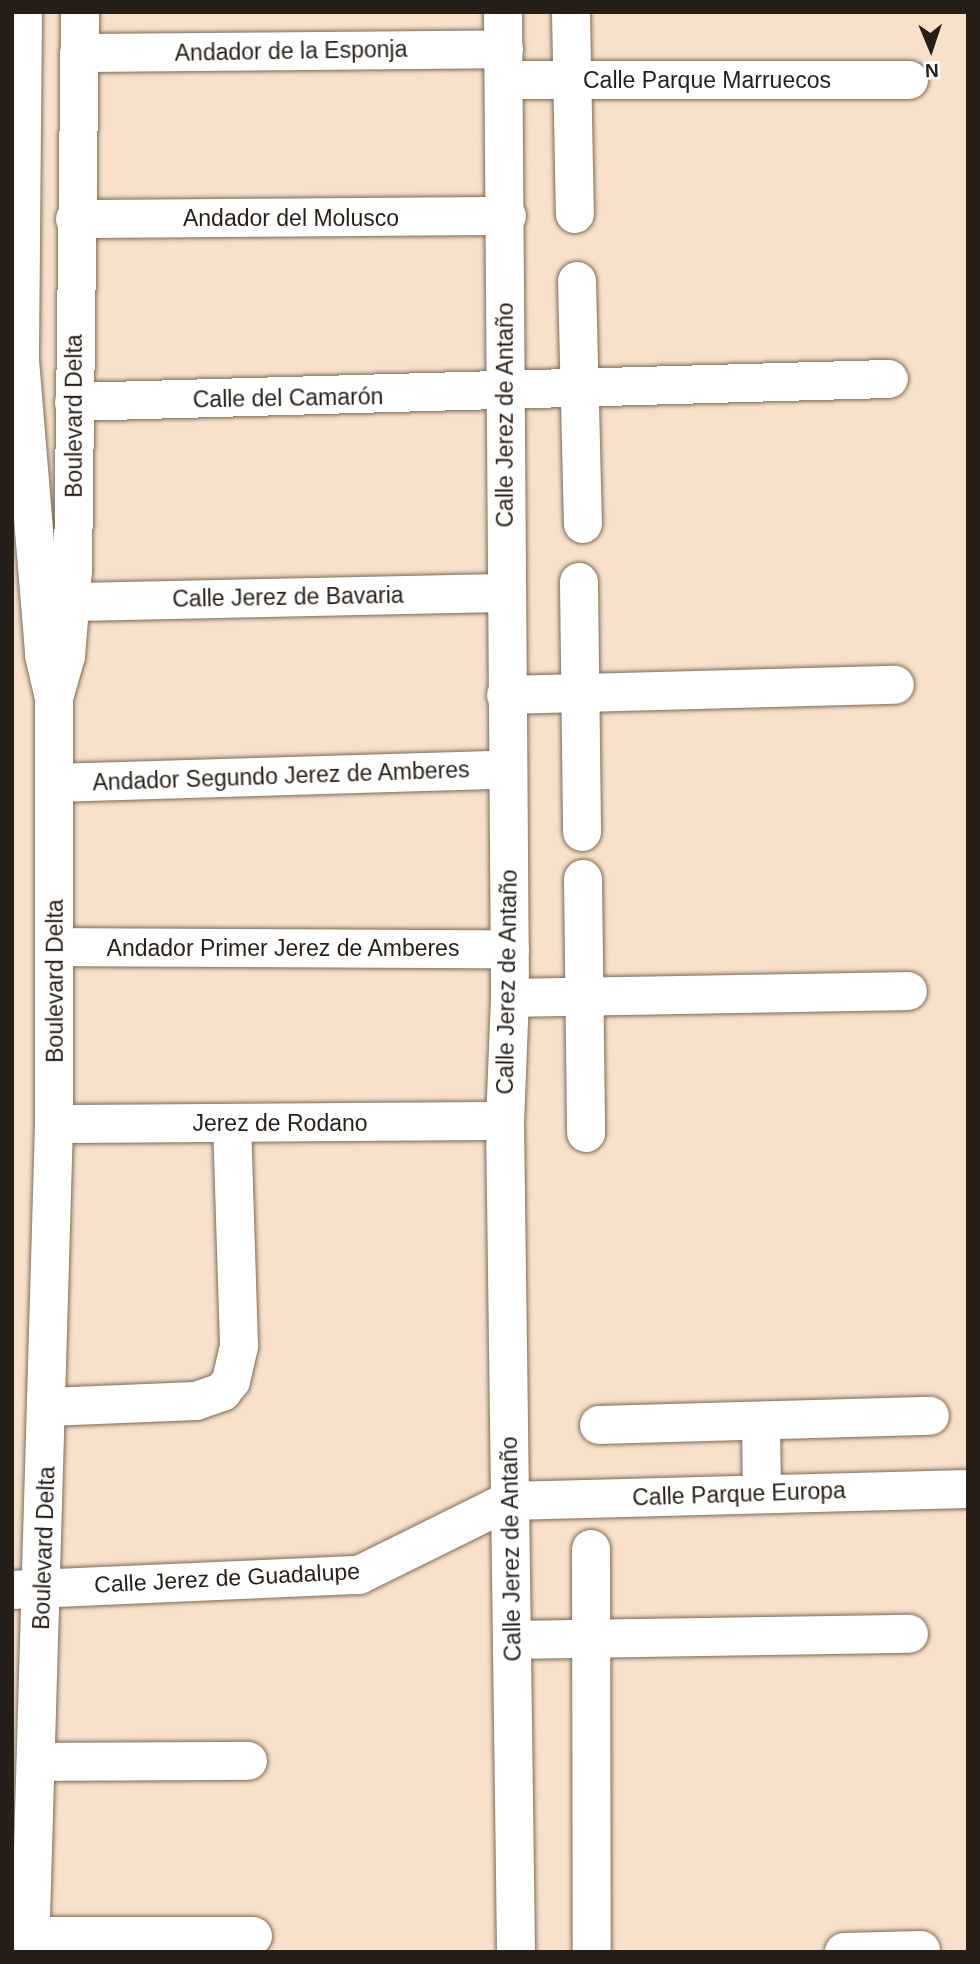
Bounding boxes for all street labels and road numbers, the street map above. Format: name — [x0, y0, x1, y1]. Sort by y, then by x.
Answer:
street label: Andador de la Esponja — [174, 35, 408, 67]
street label: Calle Parque Marruecos — [583, 66, 831, 94]
street label: Andador del Molusco — [183, 204, 399, 232]
street label: Calle Jerez de Antaño — [491, 302, 519, 528]
street label: Boulevard Delta — [60, 334, 88, 498]
street label: Calle del Camarón — [193, 383, 383, 413]
street label: Calle Jerez de Bavaria — [172, 581, 404, 613]
street label: Andador Segundo Jerez de Amberes — [91, 756, 471, 796]
street label: Calle Jerez de Antaño — [491, 869, 523, 1095]
street label: Boulevard Delta — [41, 899, 69, 1063]
street label: Andador Primer Jerez de Amberes — [106, 934, 460, 962]
street label: Jerez de Rodano — [192, 1109, 368, 1137]
street label: Calle Jerez de Antaño — [495, 1436, 527, 1662]
street label: Boulevard Delta — [27, 1466, 61, 1630]
street label: Calle Parque Europa — [632, 1476, 846, 1512]
street label: Calle Jerez de Guadalupe — [93, 1557, 361, 1599]

